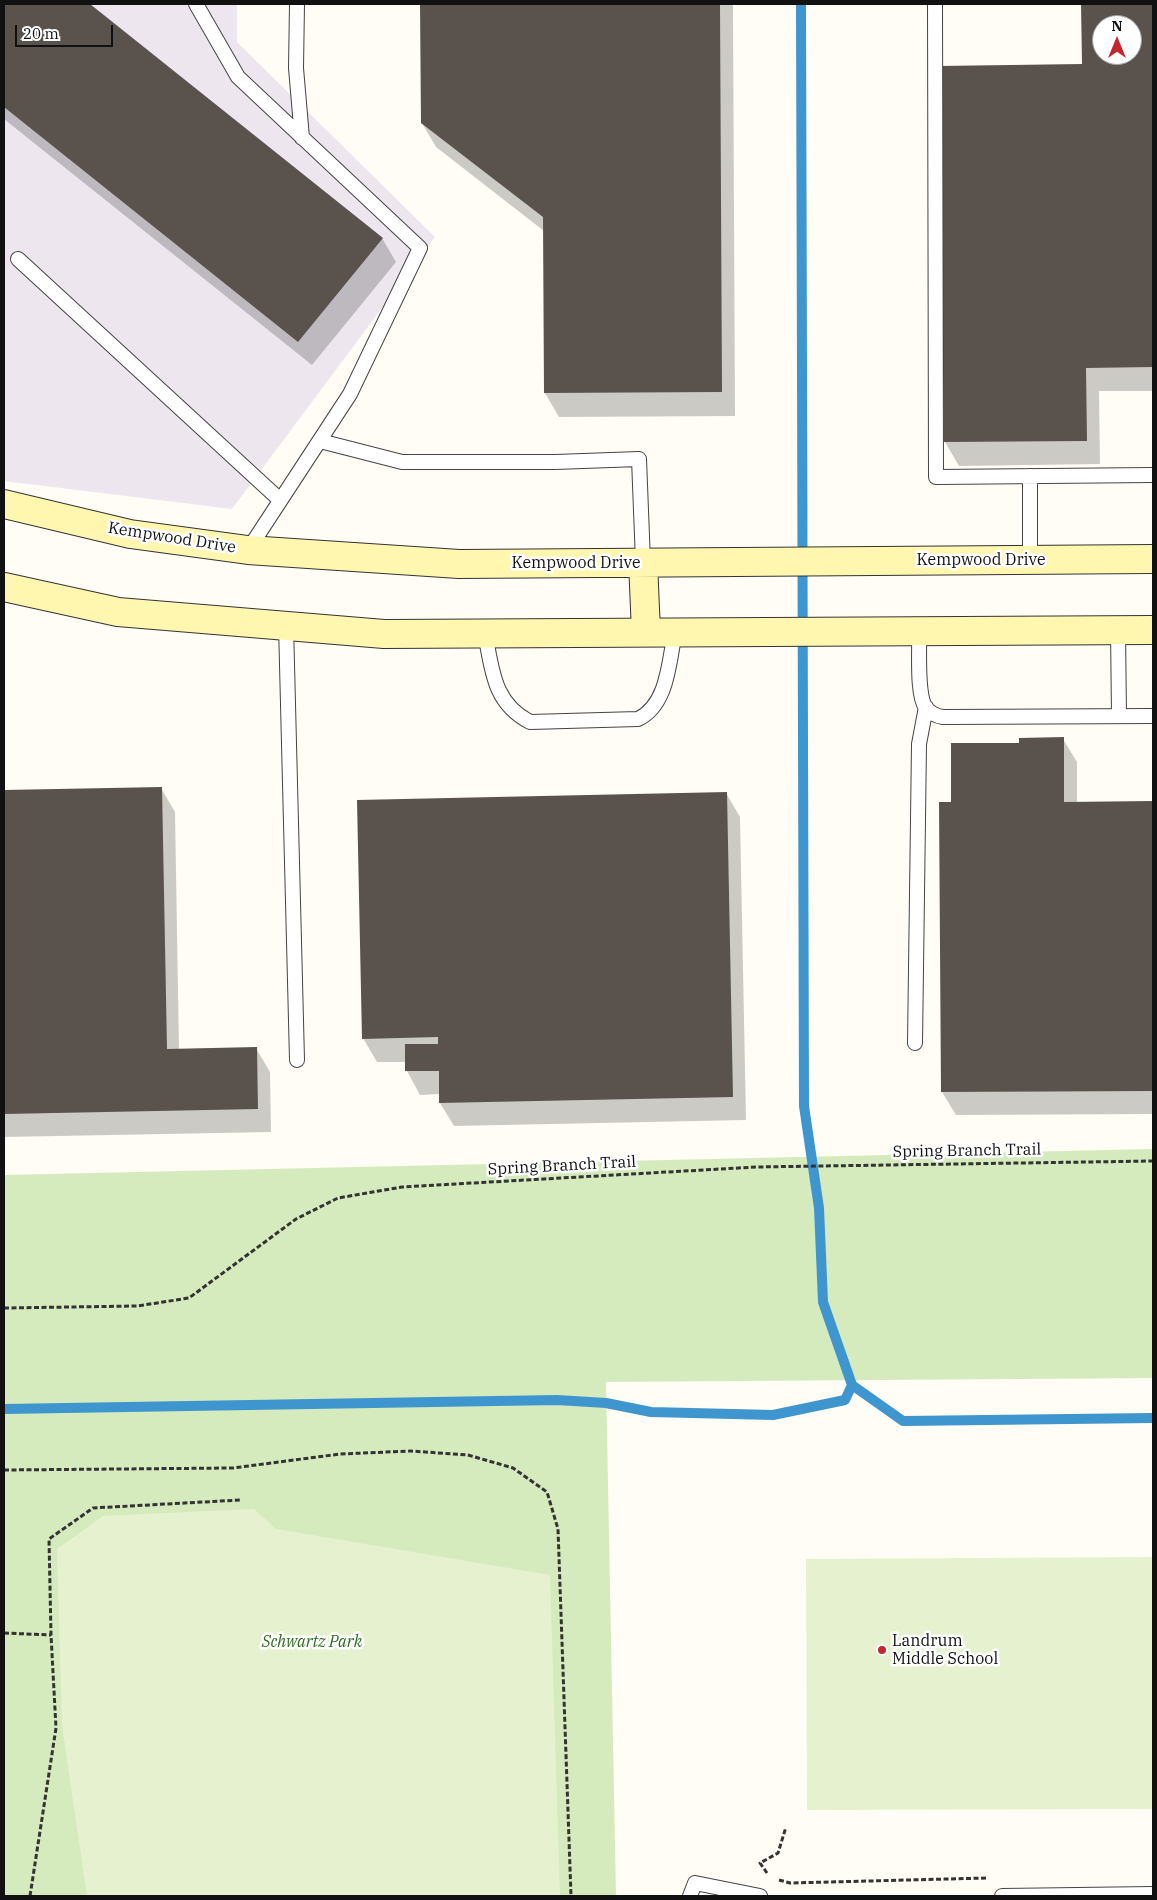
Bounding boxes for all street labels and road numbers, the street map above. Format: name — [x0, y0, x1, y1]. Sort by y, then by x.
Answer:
street label: Kempwood Drive — [107, 518, 237, 558]
street label: Kempwood Drive — [916, 550, 1046, 570]
street label: Kempwood Drive — [511, 553, 641, 573]
street label: Spring Branch Trail — [893, 1140, 1041, 1162]
street label: Spring Branch Trail — [487, 1153, 637, 1179]

